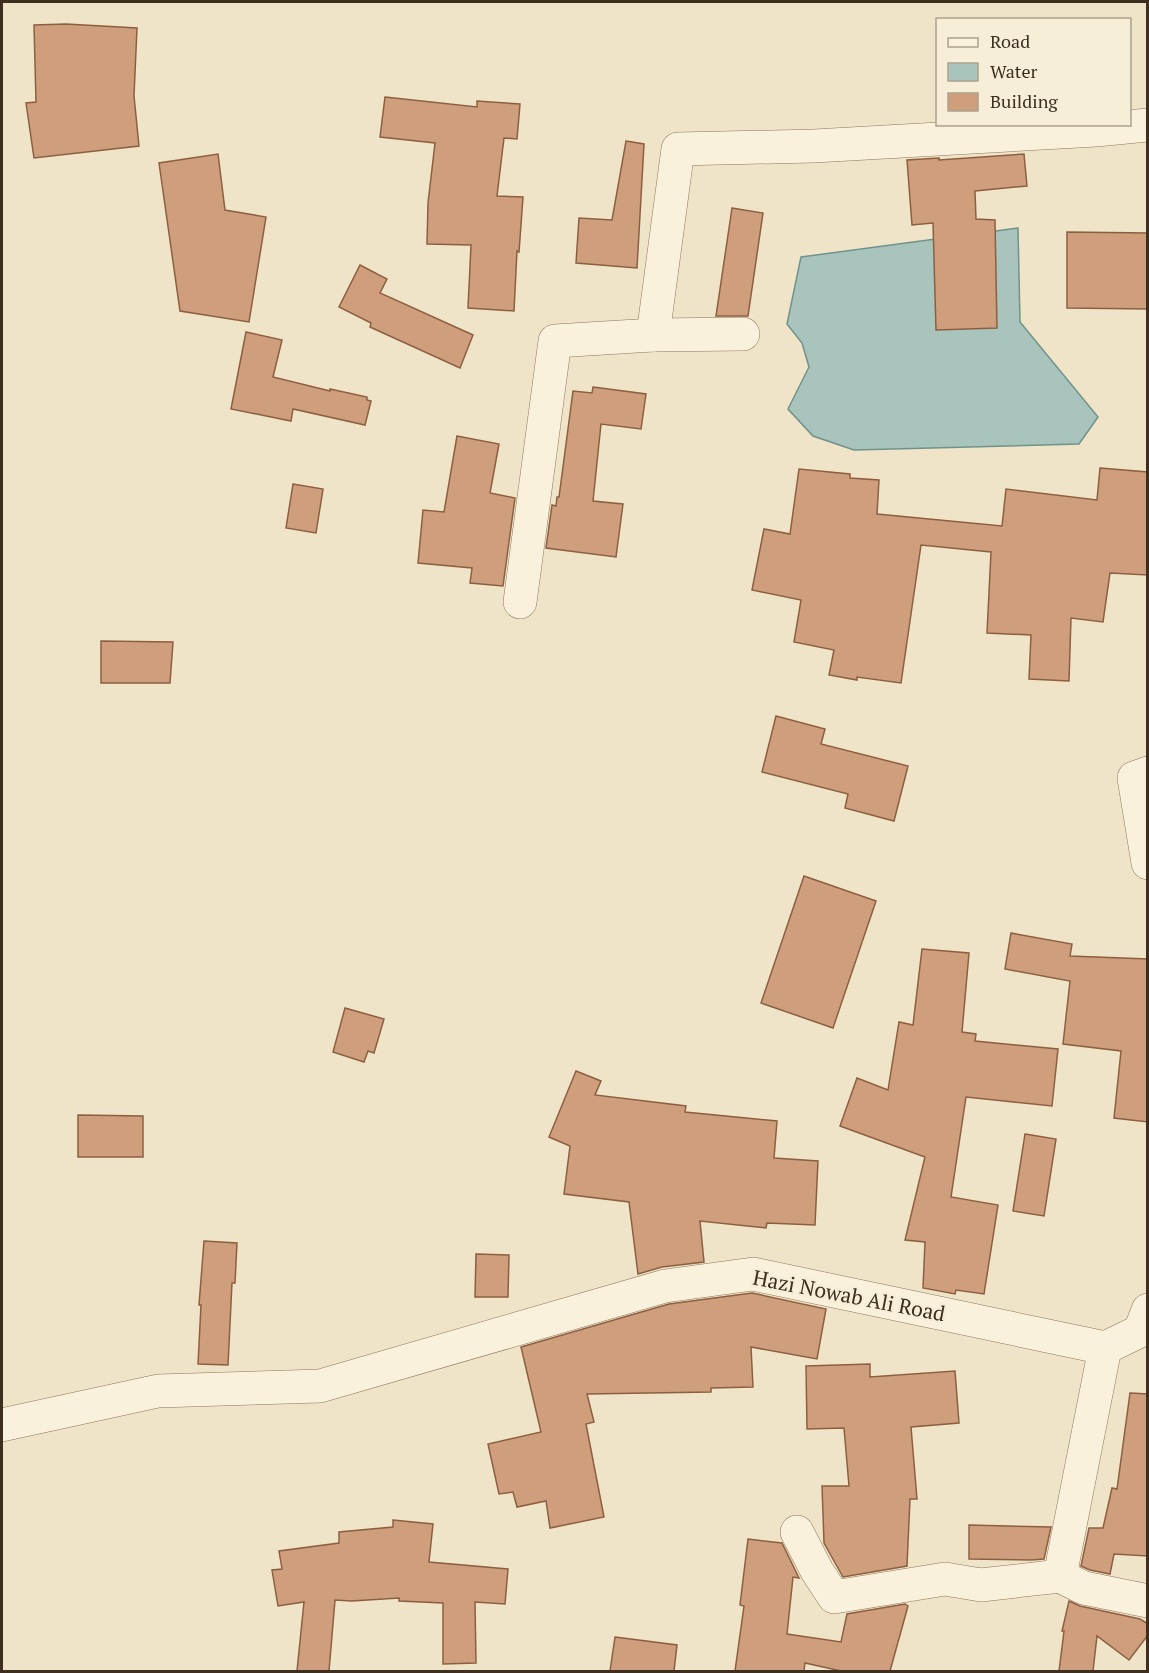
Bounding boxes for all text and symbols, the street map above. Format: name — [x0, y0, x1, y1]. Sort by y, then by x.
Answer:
legend — [936, 18, 1131, 126]
text: Road — [990, 29, 1030, 53]
text: Water — [990, 59, 1037, 83]
text: Building — [990, 89, 1058, 113]
street label: Hazi Nowab Ali Road — [751, 1263, 948, 1327]

